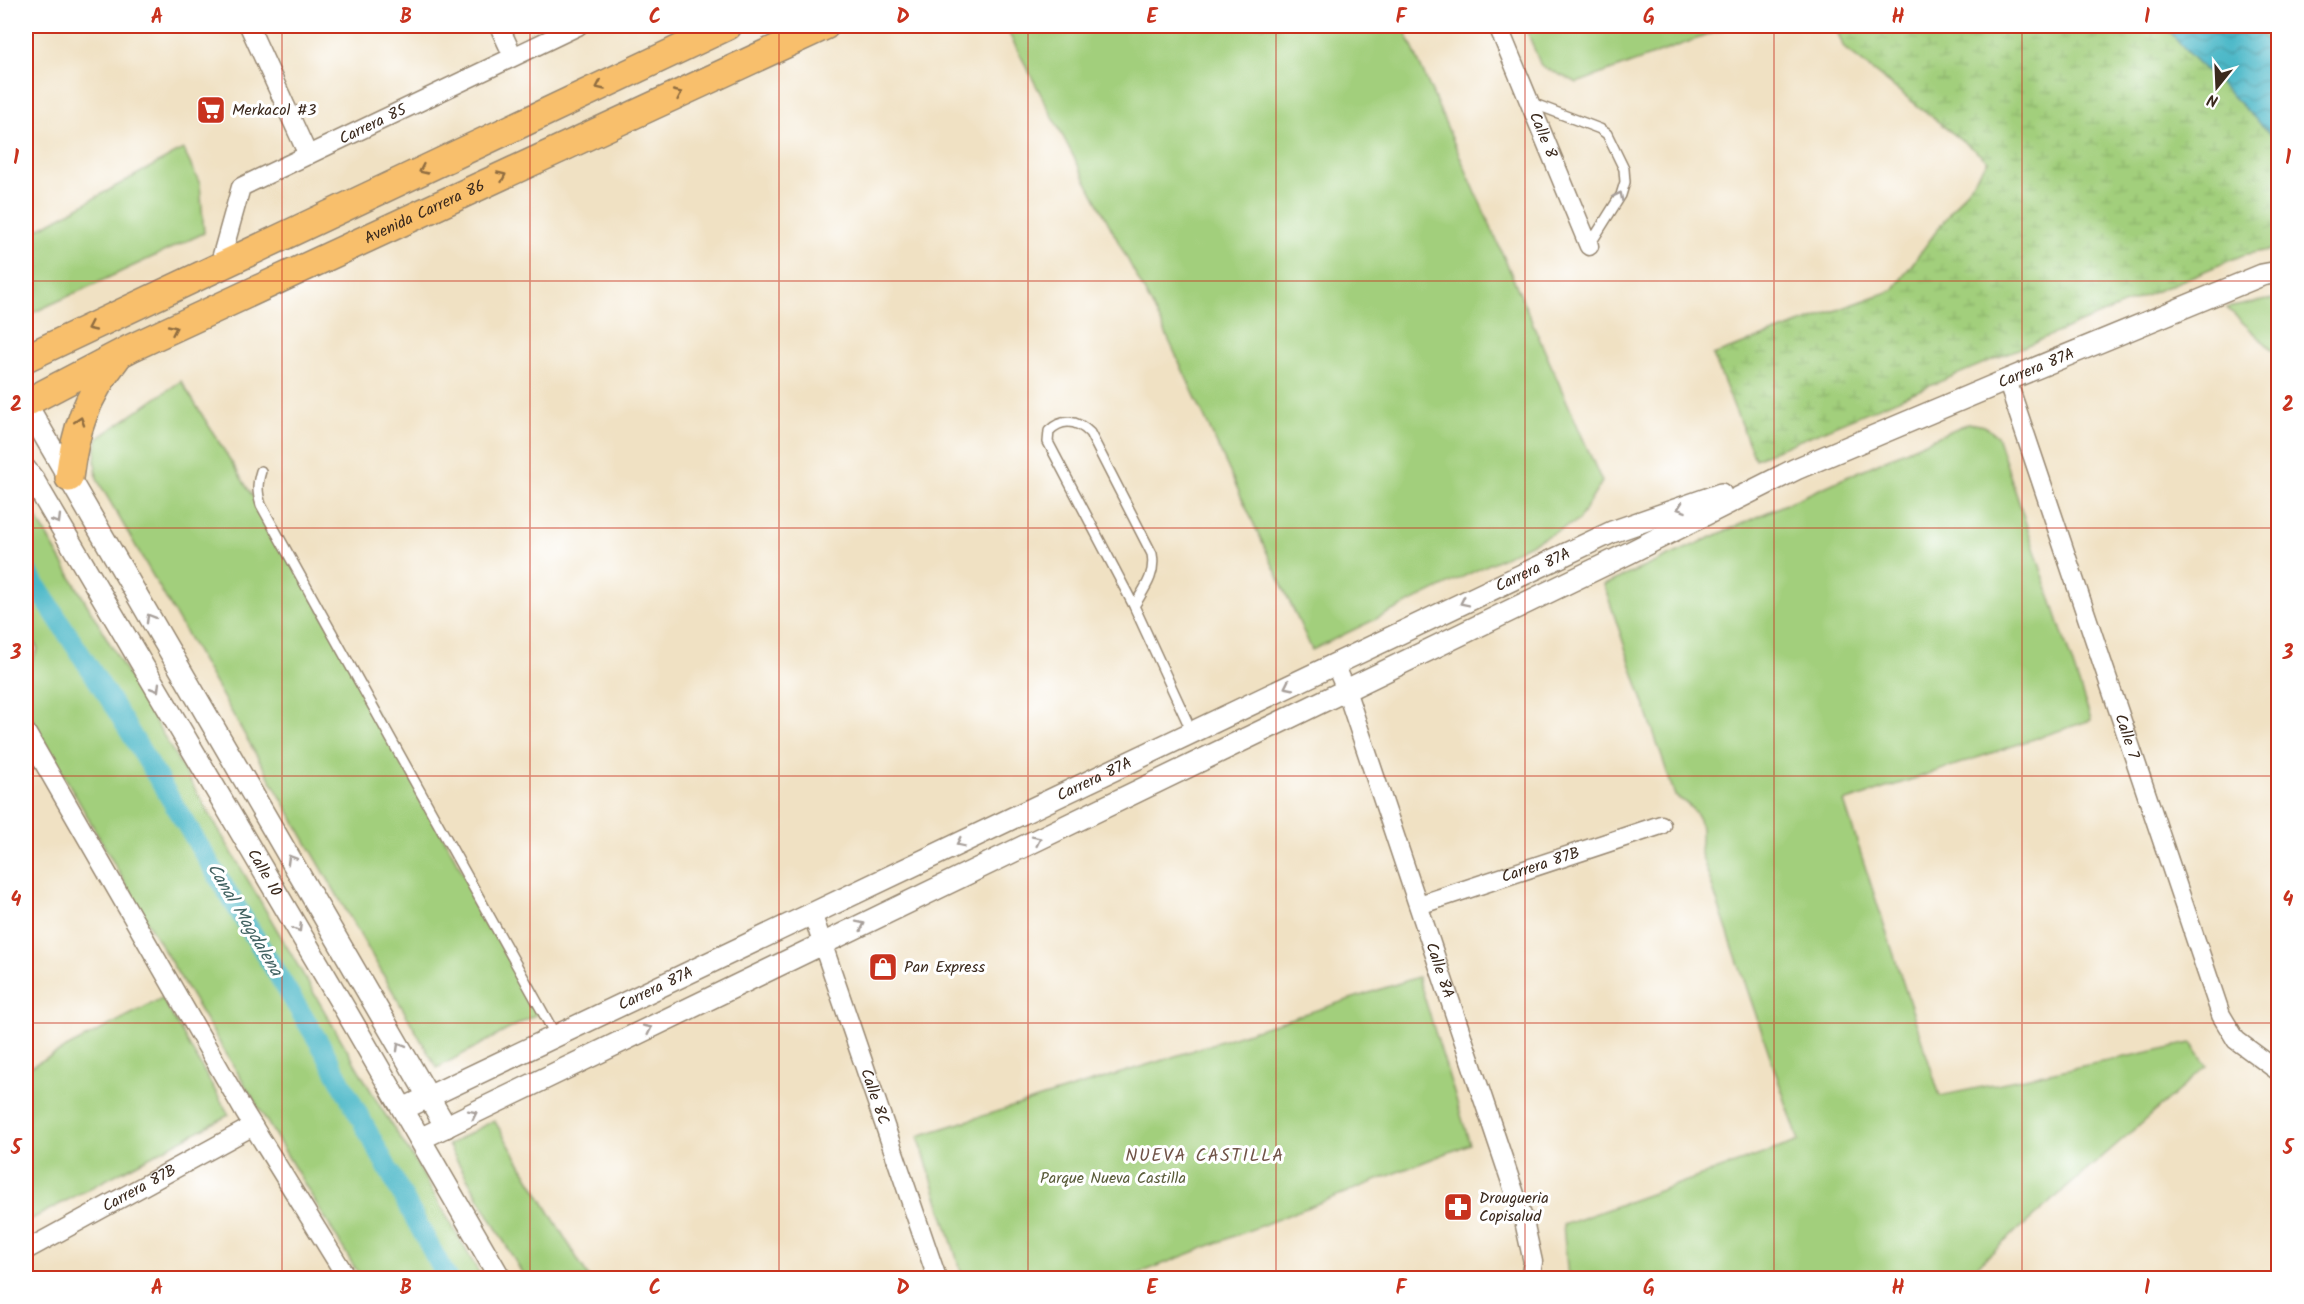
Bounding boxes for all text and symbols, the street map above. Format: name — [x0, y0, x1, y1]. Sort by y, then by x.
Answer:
text: A — [151, 2, 163, 34]
text: B — [400, 2, 412, 34]
text: C — [649, 2, 661, 34]
text: D — [896, 2, 910, 34]
text: E — [1146, 2, 1158, 34]
text: F — [1396, 2, 1408, 34]
text: G — [1643, 2, 1655, 34]
text: H — [1891, 2, 1905, 34]
text: I — [2144, 2, 2150, 34]
north arrow — [2187, 57, 2247, 117]
one-way arrow — [595, 79, 606, 91]
text: N — [2204, 86, 2221, 113]
one-way arrow — [672, 89, 683, 101]
supermarket icon: Merkacol #3 — [195, 94, 227, 126]
street label: Carrera 85 — [335, 97, 412, 151]
place label: Merkacol #3 — [232, 98, 316, 123]
street label: Calle 8 — [1522, 108, 1564, 162]
text: 1 — [13, 143, 19, 175]
text: 1 — [2285, 143, 2291, 175]
one-way arrow — [419, 162, 430, 174]
one-way arrow — [495, 172, 506, 184]
street label: Avenida Carrera 86 — [360, 173, 489, 251]
one-way arrow — [1612, 192, 1623, 202]
one-way arrow — [86, 319, 97, 331]
one-way arrow — [166, 325, 177, 337]
street label: Carrera 87A — [1994, 341, 2079, 395]
text: 2 — [10, 390, 22, 422]
text: 2 — [2282, 390, 2294, 422]
one-way arrow — [73, 416, 86, 427]
one-way arrow — [1676, 501, 1687, 514]
one-way arrow — [49, 514, 61, 524]
street label: Carrera 87A — [1491, 541, 1575, 598]
one-way arrow — [1459, 595, 1470, 607]
one-way arrow — [146, 614, 158, 624]
text: 3 — [10, 638, 22, 670]
text: 3 — [2282, 638, 2294, 670]
one-way arrow — [1283, 679, 1294, 691]
one-way arrow — [149, 681, 160, 692]
street label: Calle 7 — [2108, 711, 2146, 763]
street label: Carrera 87A — [1052, 750, 1136, 808]
one-way arrow — [956, 835, 967, 847]
one-way arrow — [1030, 836, 1041, 848]
street label: Carrera 87B — [1498, 840, 1583, 889]
street label: Calle 10 — [241, 844, 288, 901]
one-way arrow — [287, 855, 298, 865]
water label: Canal Magdalena — [199, 858, 290, 984]
text: 4 — [11, 885, 22, 917]
text: 4 — [2283, 885, 2294, 917]
one-way arrow — [855, 921, 866, 933]
one-way arrow — [290, 922, 302, 932]
street label: Calle 8A — [1419, 939, 1461, 1002]
shop icon: Pan Express — [867, 951, 899, 983]
place label: Pan Express — [904, 955, 985, 980]
street label: Carrera 87A — [614, 960, 698, 1017]
one-way arrow — [642, 1024, 653, 1036]
one-way arrow — [395, 1042, 407, 1052]
street label: Calle 8C — [854, 1065, 896, 1128]
one-way arrow — [466, 1109, 477, 1121]
text: 5 — [10, 1133, 23, 1165]
text: 5 — [2282, 1133, 2295, 1165]
district label: NUEVA CASTILLA — [1125, 1142, 1285, 1171]
street label: Carrera 87B — [98, 1158, 181, 1219]
park label: Parque Nueva Castilla — [1040, 1166, 1186, 1191]
place label: Drougueria Copisalud — [1479, 1186, 1549, 1229]
pharmacy icon: Drougueria Copisalud — [1442, 1191, 1474, 1223]
text: A — [151, 1273, 163, 1304]
text: B — [400, 1273, 412, 1304]
text: C — [649, 1273, 661, 1304]
text: D — [896, 1273, 910, 1304]
text: E — [1146, 1273, 1158, 1304]
text: F — [1396, 1273, 1408, 1304]
text: G — [1643, 1273, 1655, 1304]
text: H — [1891, 1273, 1905, 1304]
text: I — [2144, 1273, 2150, 1304]

